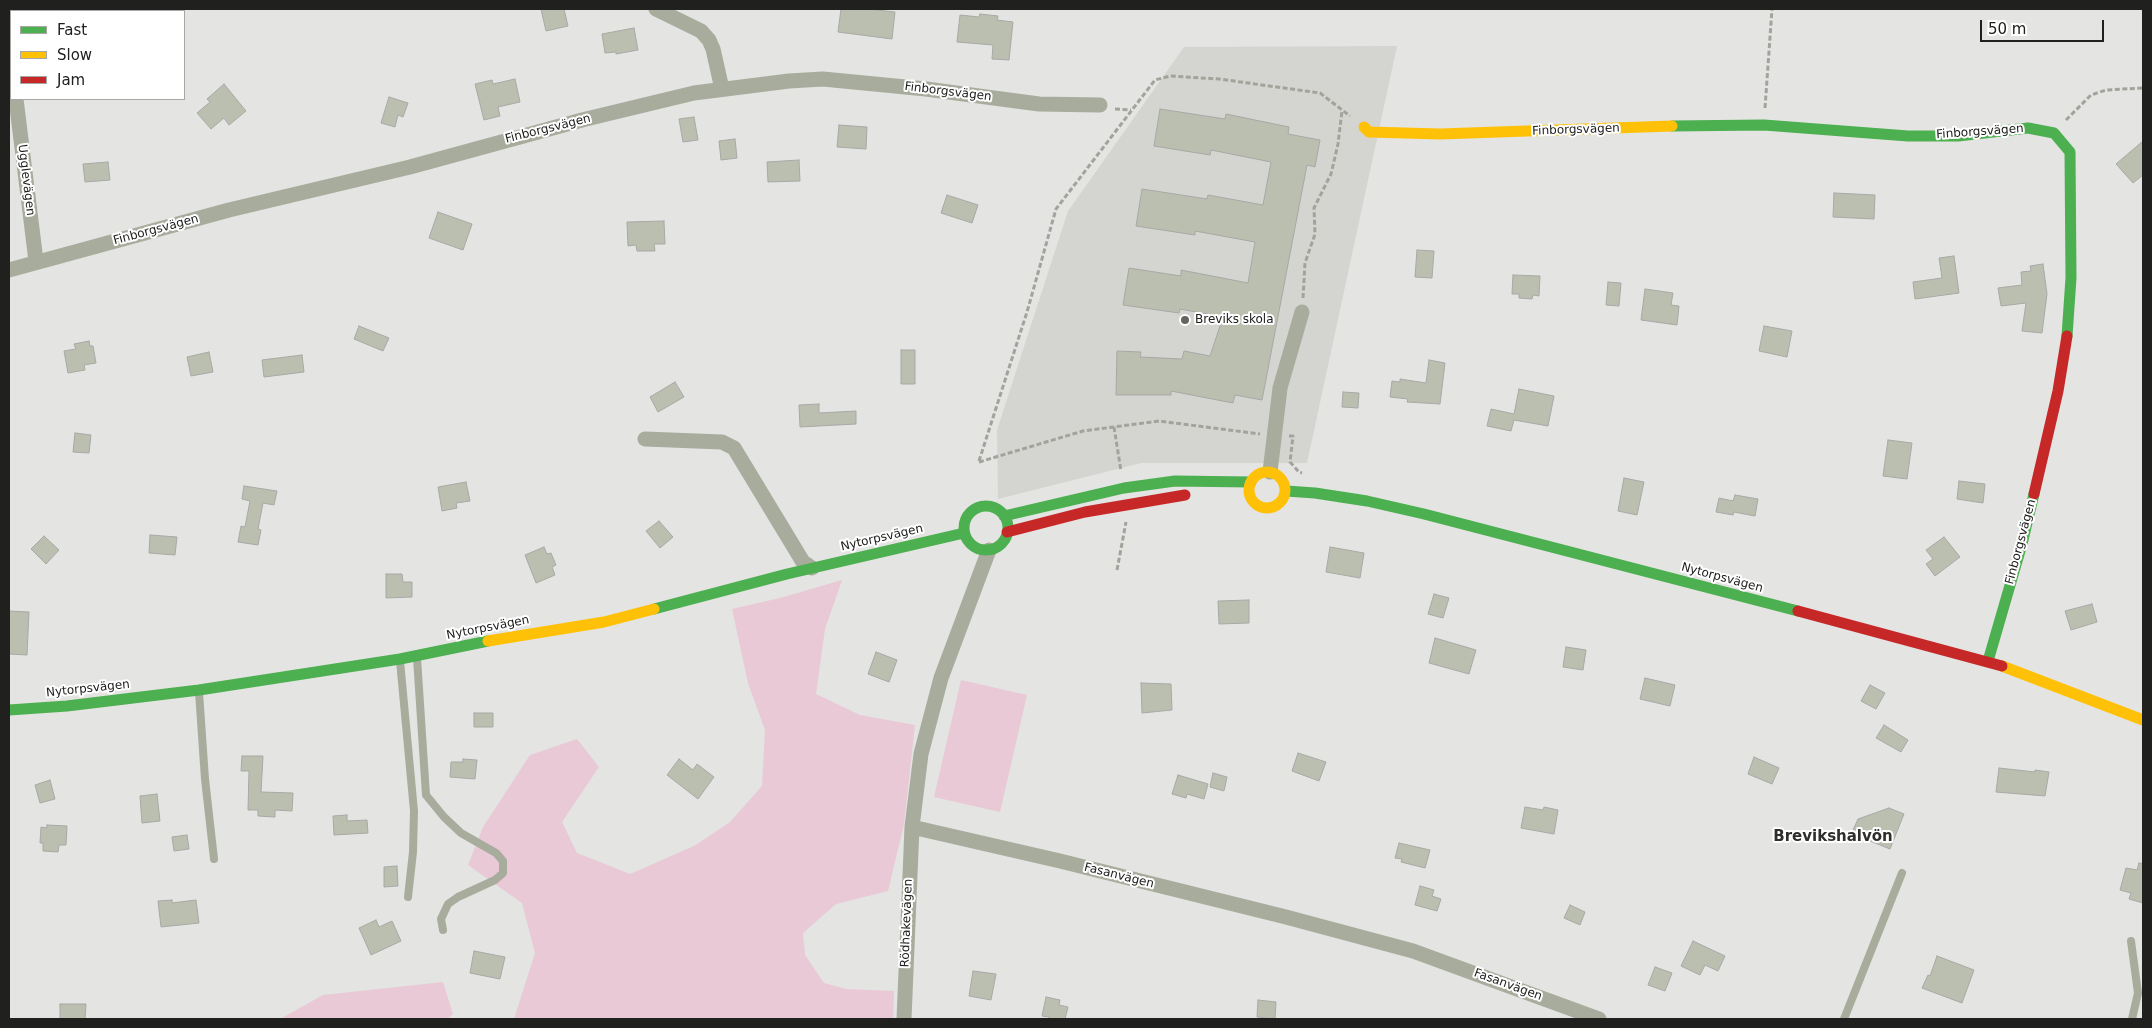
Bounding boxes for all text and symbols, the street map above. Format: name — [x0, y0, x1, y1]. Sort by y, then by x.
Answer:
legend — [10, 10, 185, 100]
scale bar — [1982, 10, 2106, 42]
text: 50 m — [1988, 20, 2026, 38]
text: Fast — [57, 21, 87, 39]
text: Slow — [57, 46, 92, 64]
text: Jam — [57, 71, 85, 89]
street label: Finborgsvägen — [904, 80, 992, 104]
street label: Finborgsvägen — [504, 111, 592, 147]
street label: Finborgsvägen — [1532, 121, 1620, 139]
street label: Finborgsvägen — [1936, 122, 2024, 142]
street label: Ugglevägen — [14, 143, 38, 217]
street label: Finborgsvägen — [112, 212, 200, 248]
place label: Breviks skola — [1195, 313, 1274, 327]
marker: Breviks skola — [1179, 314, 1191, 326]
street label: Finborgsvägen — [2003, 498, 2039, 586]
street label: Nytorpsvägen — [839, 522, 925, 554]
street label: Nytorpsvägen — [1680, 560, 1764, 596]
street label: Nytorpsvägen — [445, 613, 531, 643]
street label: Nytorpsvägen — [45, 677, 131, 701]
district label: Brevikshalvön — [1773, 828, 1893, 846]
street label: Fasanvägen — [1083, 860, 1155, 892]
street label: Rödhakevägen — [898, 878, 916, 968]
street label: Fasanvägen — [1472, 966, 1544, 1004]

